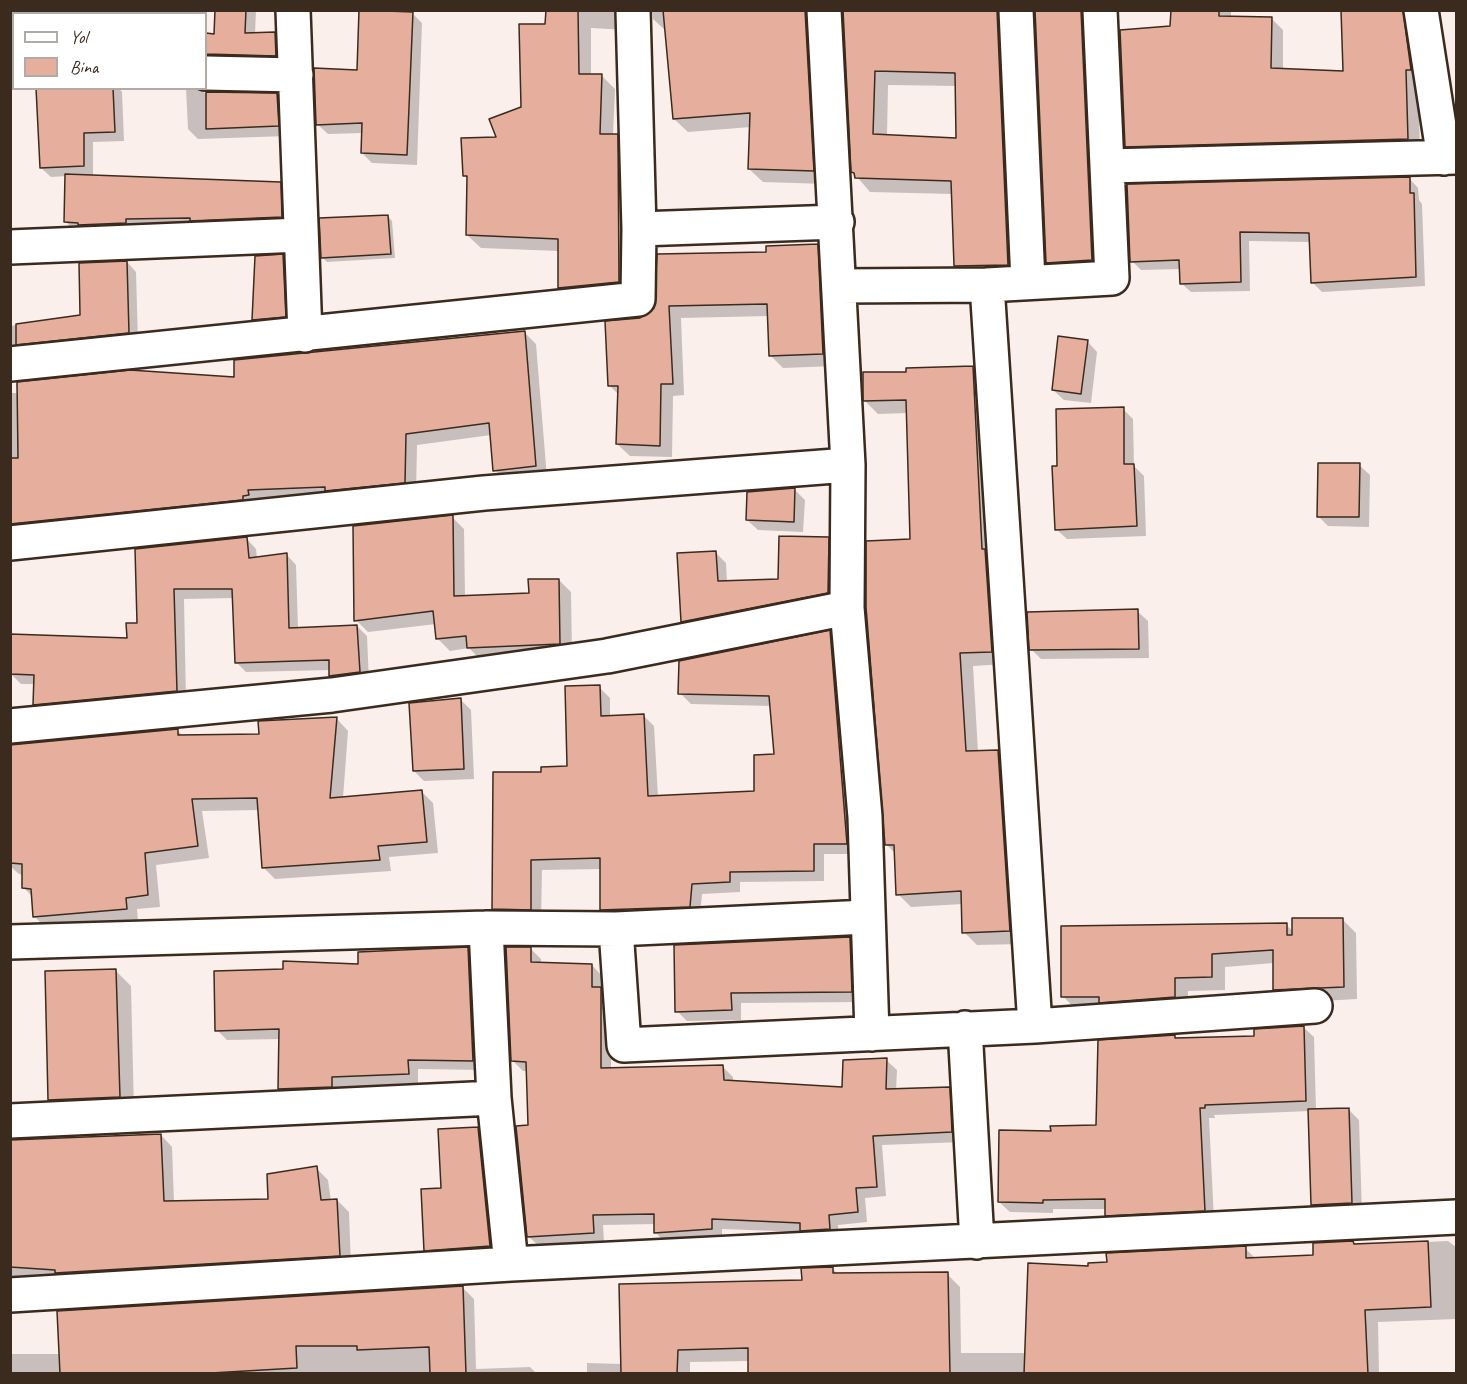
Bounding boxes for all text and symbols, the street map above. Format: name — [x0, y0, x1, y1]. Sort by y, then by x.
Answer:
legend — [12, 12, 207, 90]
text: Yol — [70, 26, 87, 48]
text: Bina — [70, 56, 98, 78]

